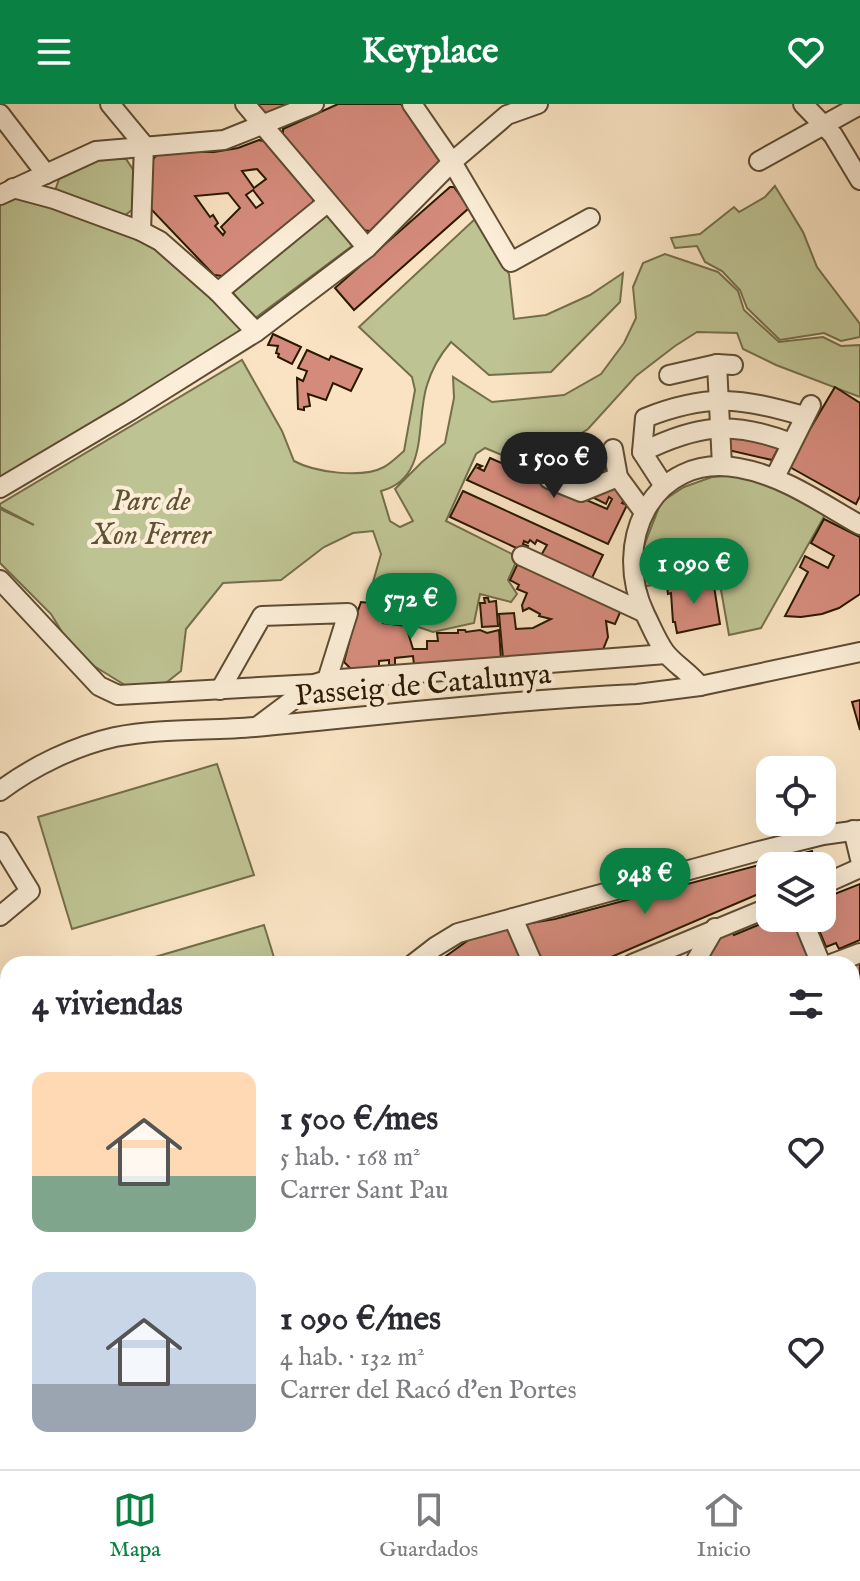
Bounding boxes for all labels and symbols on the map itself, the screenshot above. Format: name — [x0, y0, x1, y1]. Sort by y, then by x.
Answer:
pin: 1 500 € — [480, 432, 628, 500]
park label: Parc de Xon Ferrer — [90, 483, 213, 555]
pin: 1 090 € — [620, 538, 768, 606]
pin: 572 € — [355, 573, 467, 641]
street label: Passeig de Catalunya — [294, 656, 553, 716]
pin: 948 € — [589, 848, 701, 916]

